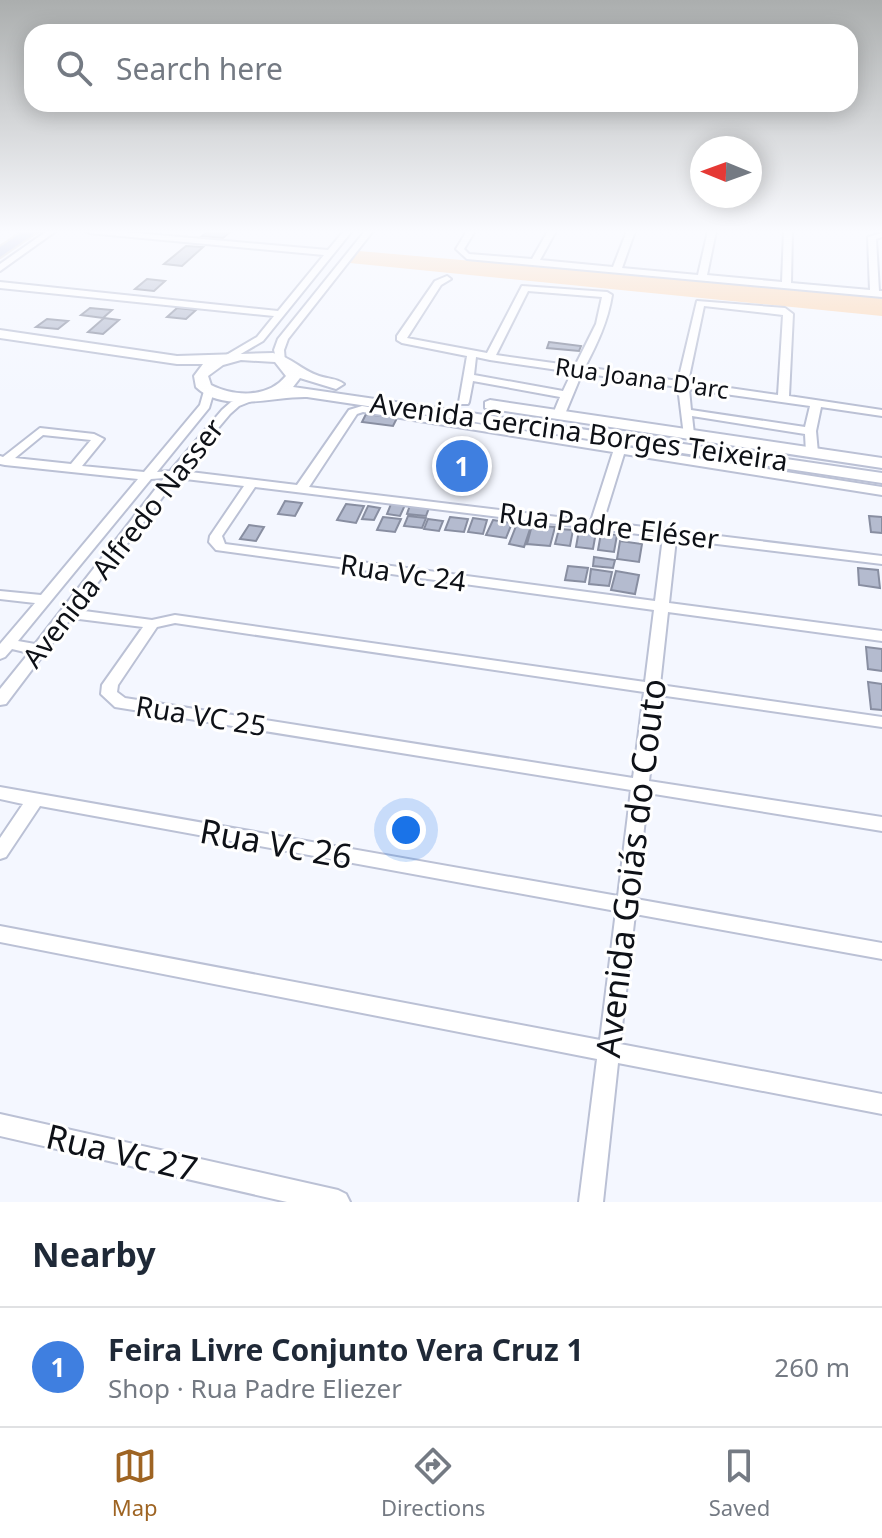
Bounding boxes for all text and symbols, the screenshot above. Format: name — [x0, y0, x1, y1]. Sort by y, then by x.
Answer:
search box — [24, 24, 858, 112]
icon: search — [52, 46, 96, 90]
text: Search here — [116, 48, 283, 89]
north arrow — [690, 136, 762, 208]
street label: Rua Joana D'arc — [553, 349, 731, 406]
street label: Avenida Gercina Borges Teixeira — [368, 383, 790, 479]
street label: Avenida Alfredo Nasser — [13, 409, 232, 675]
pin: 1 — [436, 436, 488, 496]
street label: Rua Padre Eléser — [497, 493, 722, 557]
street label: Rua Vc 24 — [338, 544, 469, 600]
street label: Avenida Goiás do Couto — [584, 676, 676, 1060]
street label: Rua VC 25 — [133, 686, 269, 744]
street label: Rua Vc 26 — [196, 807, 356, 879]
your location — [386, 810, 426, 850]
street label: Rua Vc 27 — [42, 1112, 202, 1192]
text: Nearby — [32, 1231, 156, 1277]
text: Feira Livre Conjunto Vera Cruz 1 — [108, 1329, 584, 1370]
text: 1 — [51, 1349, 65, 1385]
text: 260 m — [774, 1349, 850, 1385]
text: Shop · Rua Padre Eliezer — [108, 1370, 402, 1406]
tab: Map — [112, 1444, 158, 1522]
tab: Directions — [381, 1444, 485, 1522]
tab: Saved — [709, 1444, 770, 1522]

